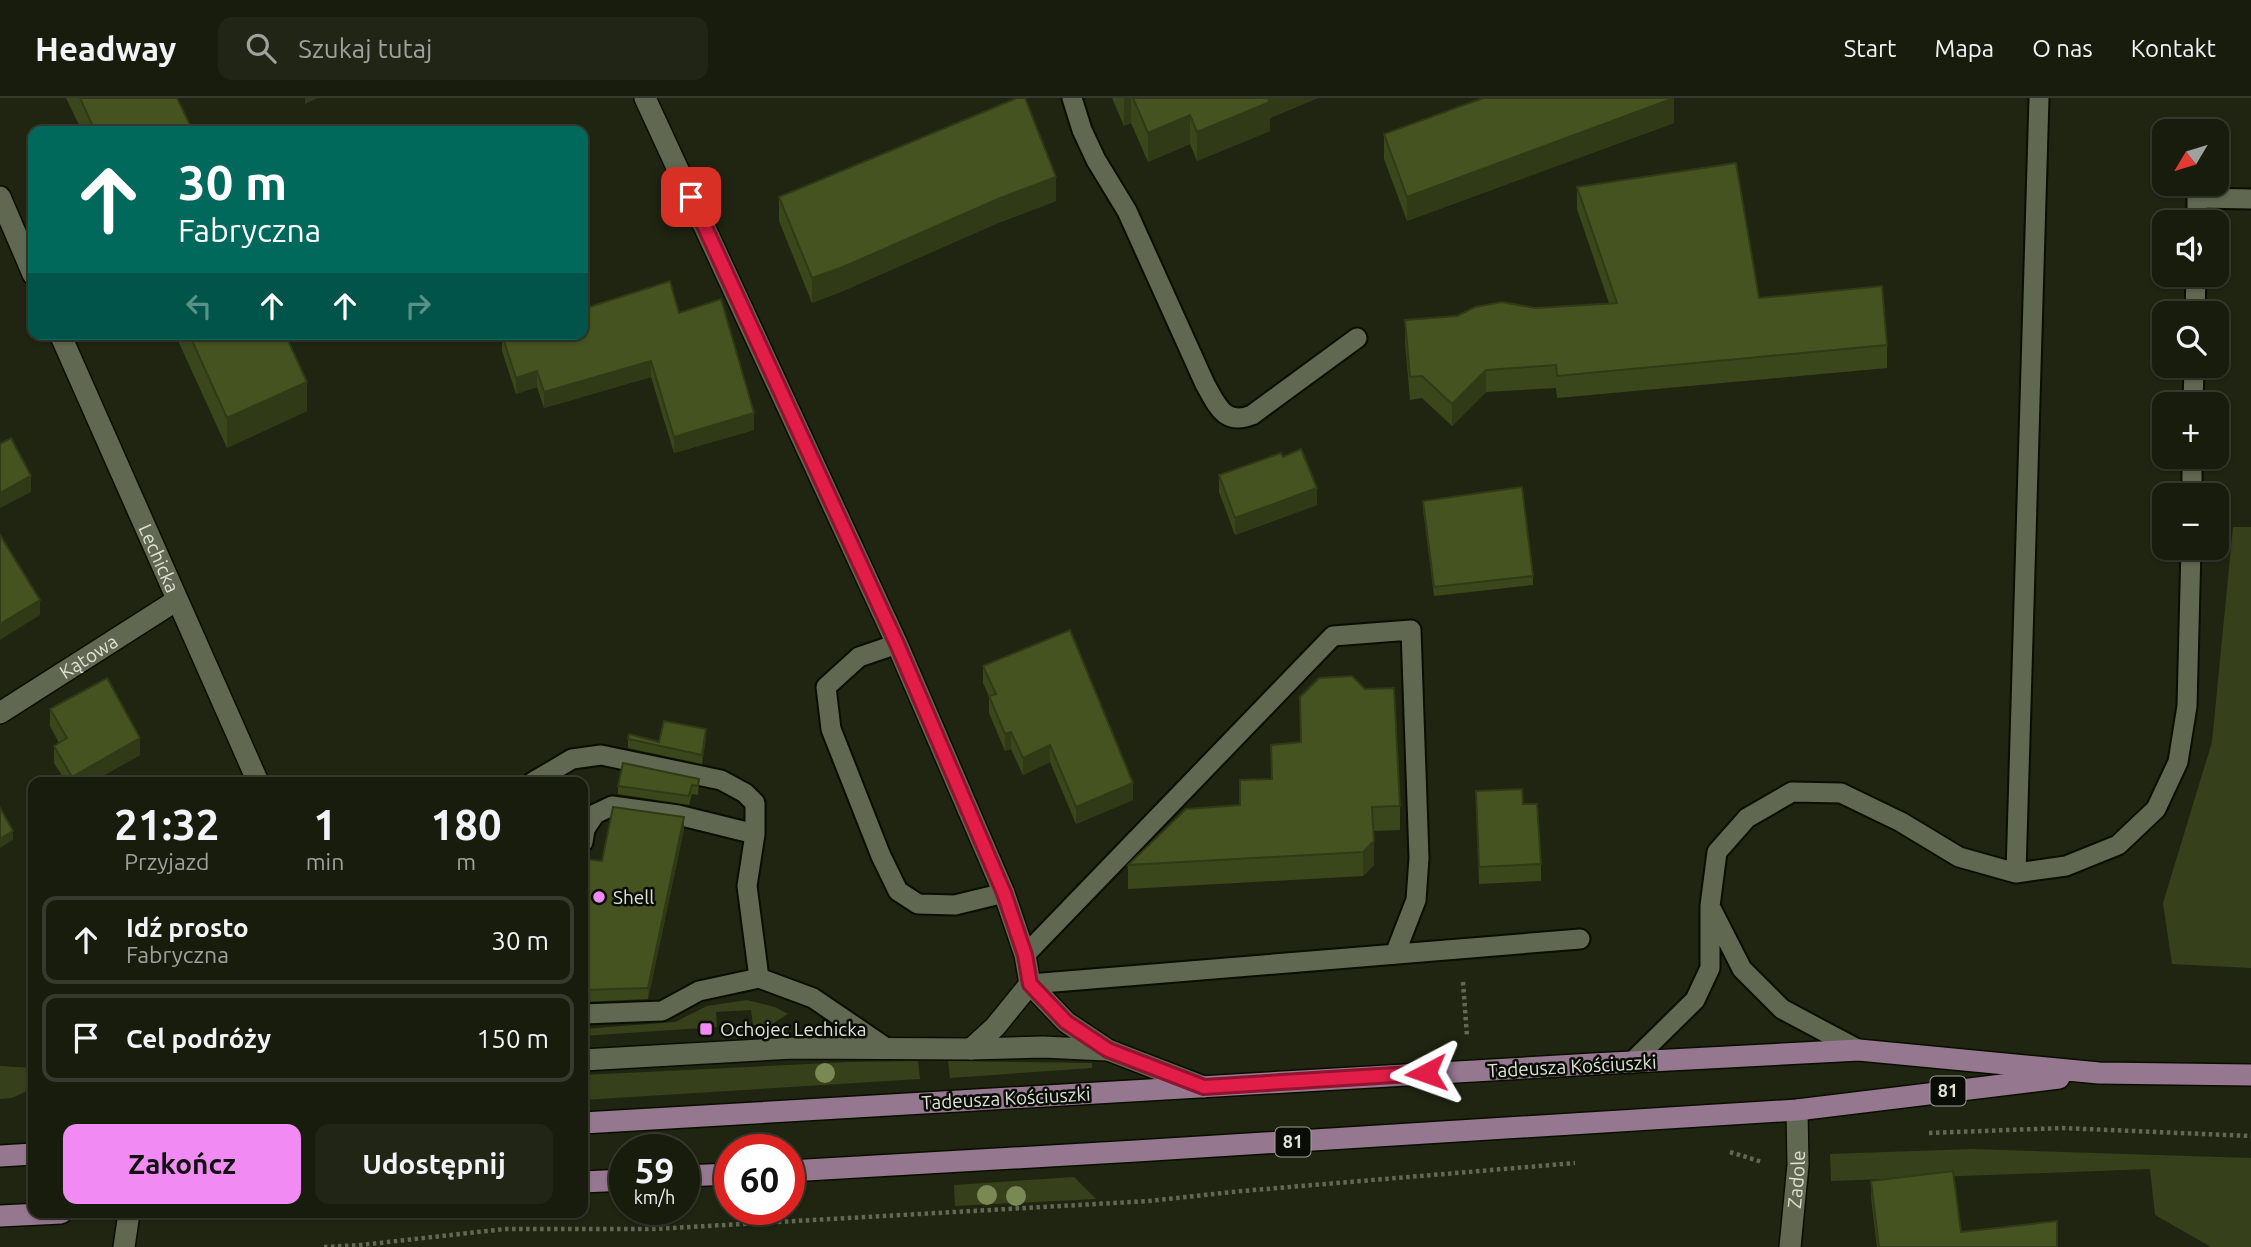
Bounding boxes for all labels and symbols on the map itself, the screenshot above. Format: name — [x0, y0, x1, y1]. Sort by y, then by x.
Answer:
north arrow — [2152, 119, 2230, 196]
pin — [661, 167, 721, 227]
street label: Lechicka — [134, 520, 184, 596]
street label: Kątowa — [55, 630, 122, 683]
place label: Shell — [613, 886, 654, 908]
marker: Shell — [591, 889, 607, 905]
place label: Ochojec Lechicka — [720, 1018, 866, 1040]
marker: Ochojec Lechicka — [698, 1021, 714, 1037]
position arrow — [1389, 1036, 1463, 1110]
street label: Tadeusza Kościuszki — [1487, 1051, 1657, 1081]
road number: 81 — [1930, 1076, 1966, 1106]
street label: Tadeusza Kościuszki — [921, 1083, 1091, 1113]
road number: 81 — [1276, 1128, 1310, 1156]
speed limit sign: 60 — [714, 1134, 805, 1225]
street label: Zadole — [1783, 1150, 1809, 1209]

